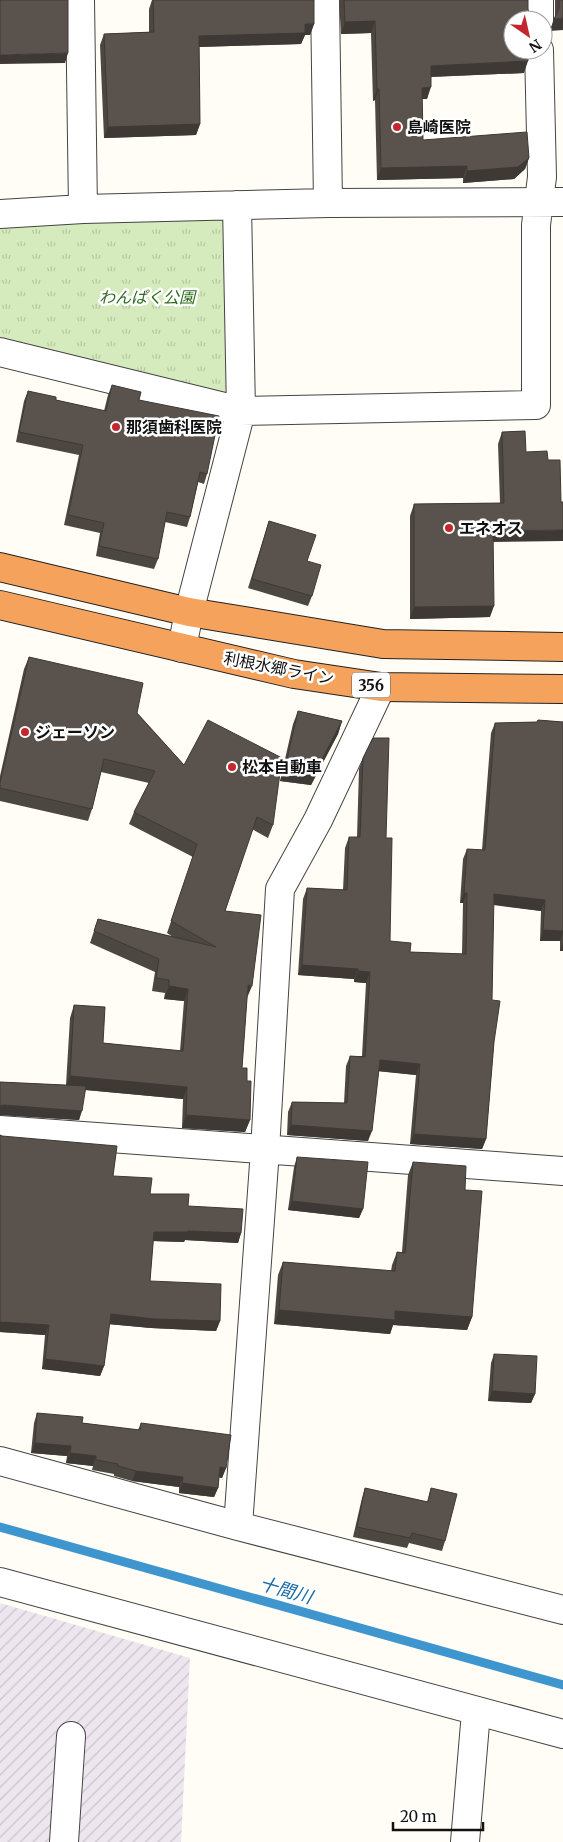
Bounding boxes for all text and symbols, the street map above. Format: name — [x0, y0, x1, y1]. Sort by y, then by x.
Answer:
north arrow — [503, 10, 553, 60]
text: N — [526, 35, 545, 56]
place label: 島崎医院 — [407, 117, 471, 137]
marker: 島崎医院 — [391, 121, 403, 133]
park label: わんぱく公園 — [99, 287, 197, 307]
place label: 那須歯科医院 — [126, 417, 222, 437]
marker: 那須歯科医院 — [110, 421, 122, 433]
place label: エネオス — [459, 518, 523, 538]
marker: エネオス — [443, 522, 455, 534]
street label: 利根水郷ライン — [222, 647, 336, 689]
road number: 356 — [352, 672, 390, 698]
place label: ジェーソン — [35, 722, 115, 742]
marker: ジェーソン — [19, 726, 31, 738]
place label: 松本自動車 — [242, 757, 322, 777]
marker: 松本自動車 — [226, 761, 238, 773]
water label: 十間川 — [257, 1572, 317, 1609]
scale bar — [393, 1800, 483, 1832]
text: 20 m — [400, 1807, 437, 1826]

